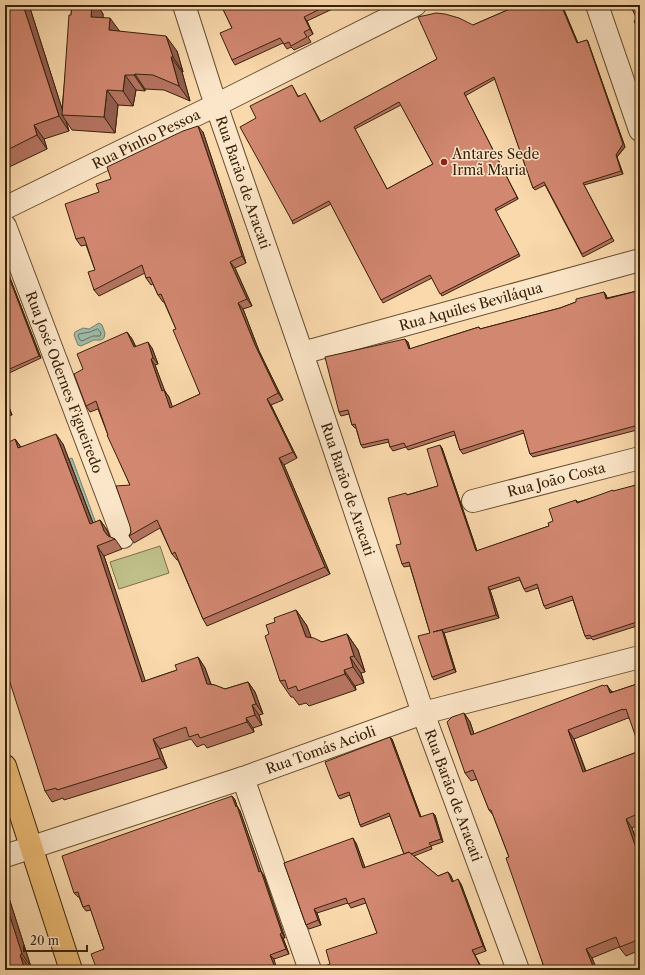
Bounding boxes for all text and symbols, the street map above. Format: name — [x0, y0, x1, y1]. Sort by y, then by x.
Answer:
street label: Rua Pinho Pessoa — [89, 105, 204, 173]
street label: Rua Barão de Aracati — [212, 113, 274, 251]
place label: Antares Sede Irmã Maria — [451, 145, 540, 179]
marker: Antares Sede Irmã Maria — [439, 157, 449, 167]
street label: Rua Aquiles Beviláqua — [397, 278, 545, 335]
street label: Rua José Odernes Figueiredo — [22, 289, 107, 476]
street label: Rua Barão de Aracati — [317, 420, 379, 558]
street label: Rua João Costa — [505, 458, 608, 501]
street label: Rua Tomás Acioli — [263, 722, 378, 778]
street label: Rua Barão de Aracati — [421, 727, 486, 864]
scale bar — [24, 927, 87, 953]
text: 20 m — [30, 933, 59, 948]

